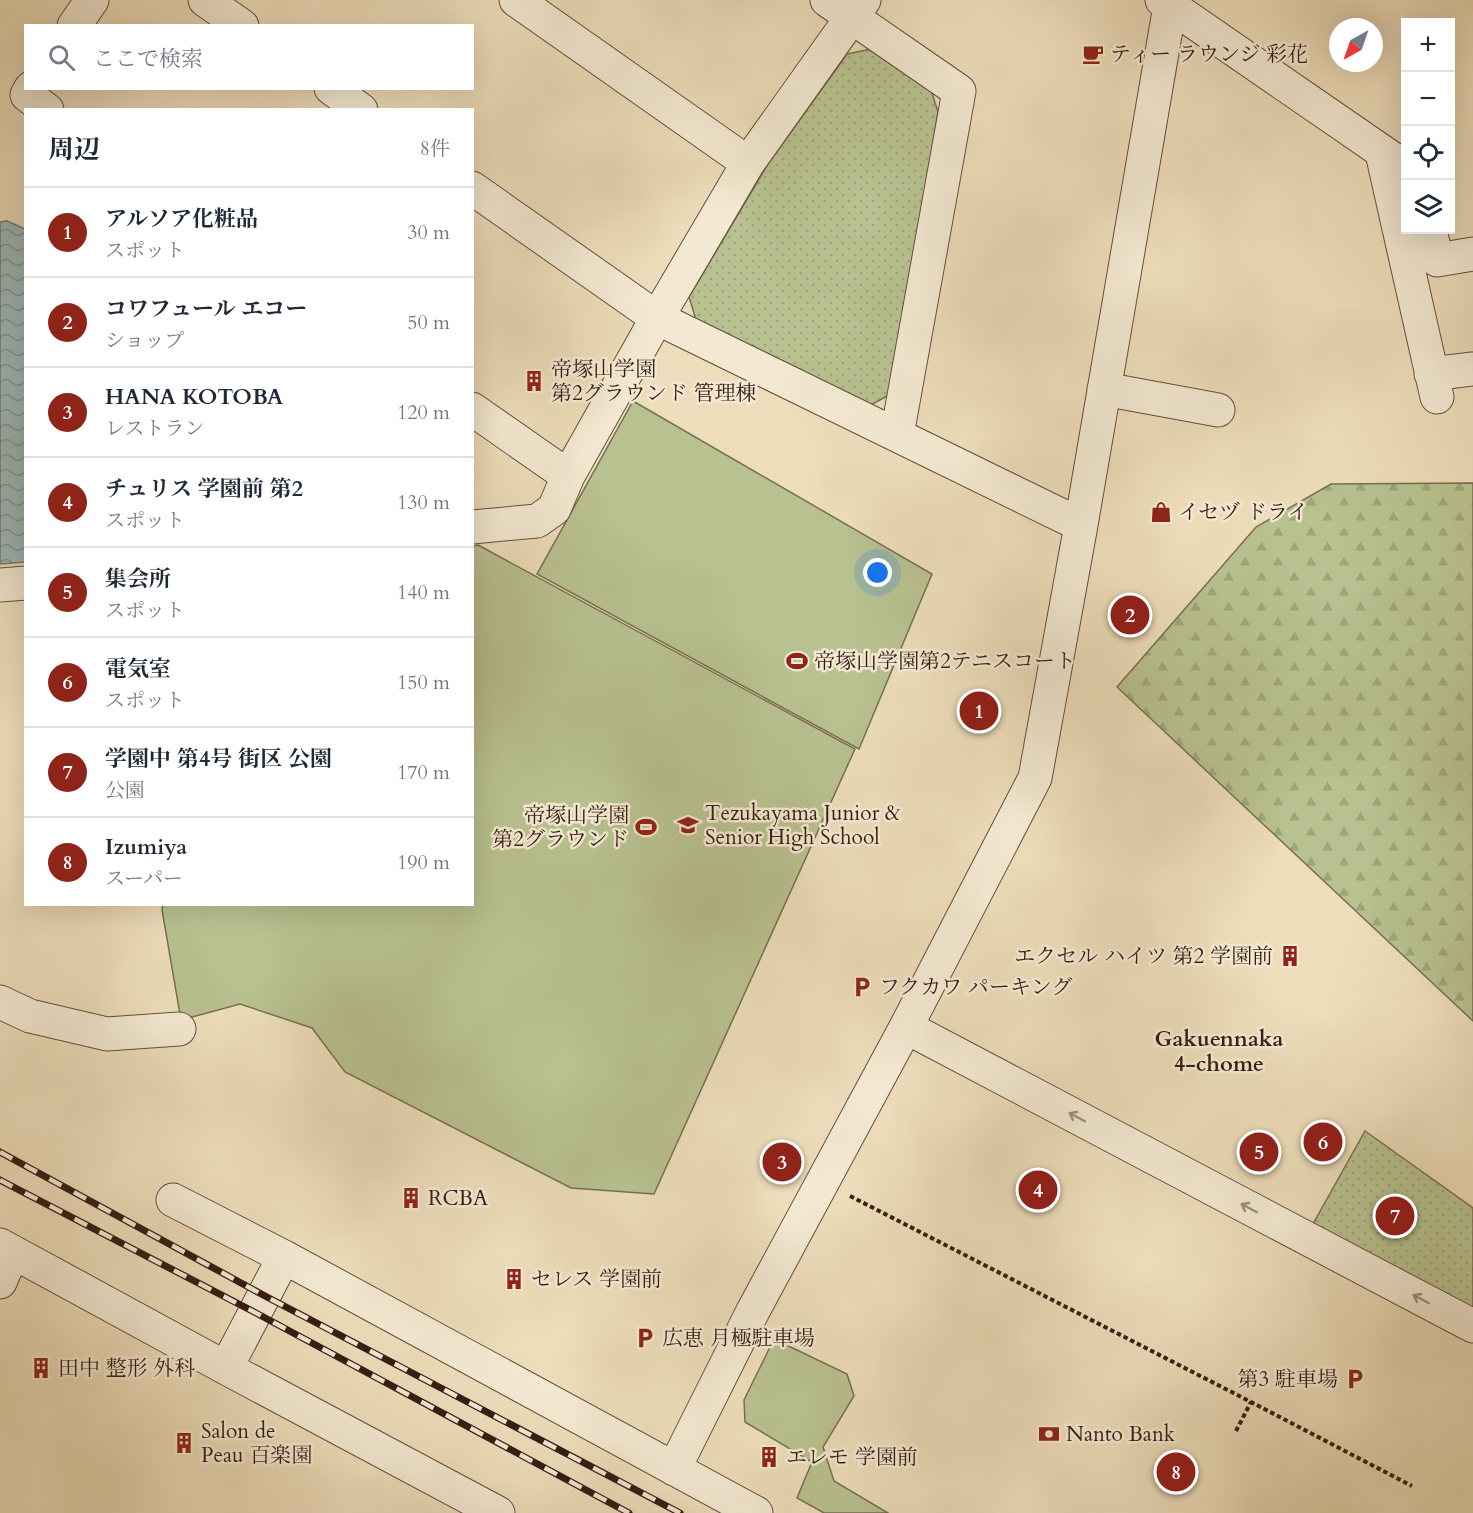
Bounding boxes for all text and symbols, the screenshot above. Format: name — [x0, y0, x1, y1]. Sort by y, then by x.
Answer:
north arrow — [1329, 18, 1383, 72]
map controls — [1401, 18, 1455, 234]
button: + — [1401, 18, 1455, 72]
search box — [24, 24, 474, 90]
place label: ティー ラウンジ 彩花 — [1110, 40, 1308, 69]
icon: search — [45, 41, 78, 74]
cafe icon: ティー ラウンジ 彩花 — [1081, 42, 1105, 66]
text: ここで検索 — [93, 44, 203, 74]
button: − — [1401, 72, 1455, 126]
button: locate — [1401, 126, 1455, 180]
text: 周辺 — [48, 132, 100, 167]
text: 8件 — [420, 135, 450, 162]
button: layers — [1401, 180, 1455, 234]
text: アルソア化粧品 — [105, 204, 258, 234]
text: 1 — [62, 219, 73, 246]
text: 30 m — [407, 219, 450, 246]
text: スポット — [105, 237, 185, 264]
text: コワフュール エコー — [105, 294, 307, 324]
text: 2 — [62, 309, 73, 336]
text: 50 m — [407, 309, 450, 336]
text: ショップ — [105, 327, 185, 354]
place label: 帝塚山学園 第2グラウンド 管理棟 — [551, 355, 756, 408]
building icon: 帝塚山学園 第2グラウンド 管理棟 — [522, 369, 546, 393]
text: HANA KOTOBA — [105, 382, 283, 412]
text: 3 — [62, 399, 73, 426]
text: 120 m — [397, 399, 450, 426]
text: レストラン — [105, 415, 204, 442]
text: チュリス 学園前 第2 — [105, 474, 303, 504]
text: 4 — [62, 489, 73, 516]
text: 130 m — [397, 489, 450, 516]
place label: イセヅ ドライ — [1178, 498, 1308, 527]
shop icon: イセヅ ドライ — [1149, 500, 1173, 524]
text: スポット — [105, 507, 185, 534]
your location — [863, 558, 892, 587]
text: 集会所 — [105, 564, 171, 594]
text: 5 — [62, 579, 73, 606]
text: 140 m — [397, 579, 450, 606]
pin: 2 — [1110, 592, 1150, 638]
text: スポット — [105, 597, 185, 624]
place label: 帝塚山学園第2テニスコート — [814, 647, 1076, 676]
sports icon: 帝塚山学園第2テニスコート — [785, 649, 809, 673]
text: 電気室 — [105, 654, 171, 684]
text: 6 — [62, 669, 73, 696]
text: 150 m — [397, 669, 450, 696]
text: スポット — [105, 687, 185, 714]
pin: 1 — [960, 688, 998, 734]
text: 学園中 第4号 街区 公園 — [105, 744, 332, 774]
text: 7 — [62, 759, 73, 786]
text: 170 m — [397, 759, 450, 786]
text: 公園 — [105, 777, 145, 804]
place label: Tezukayama Junior & Senior High School — [705, 799, 901, 852]
place label: 帝塚山学園 第2グラウンド — [492, 801, 629, 854]
school or university icon: Tezukayama Junior & Senior High School — [676, 813, 700, 837]
sports icon: 帝塚山学園 第2グラウンド — [634, 815, 658, 839]
text: Izumiya — [105, 832, 187, 862]
text: 8 — [62, 849, 73, 876]
text: 190 m — [397, 849, 450, 876]
text: スーパー — [105, 865, 183, 892]
place label: エクセル ハイツ 第2 学園前 — [1014, 942, 1273, 971]
building icon: エクセル ハイツ 第2 学園前 — [1278, 944, 1302, 968]
place label: フクカワ パーキング — [879, 973, 1072, 1002]
parking icon: フクカワ パーキング — [850, 975, 874, 999]
district label: Gakuennaka 4-chome — [1154, 1024, 1284, 1079]
one-way arrow — [1068, 1111, 1086, 1122]
pin: 6 — [1304, 1120, 1342, 1164]
pin: 5 — [1240, 1130, 1278, 1174]
pin: 3 — [762, 1140, 802, 1184]
pin: 4 — [1018, 1168, 1058, 1212]
place label: RCBA — [428, 1184, 488, 1213]
building icon: RCBA — [399, 1186, 423, 1210]
pin: 7 — [1376, 1194, 1414, 1238]
one-way arrow — [1241, 1202, 1258, 1214]
place label: セレス 学園前 — [531, 1265, 662, 1294]
building icon: セレス 学園前 — [502, 1267, 526, 1291]
one-way arrow — [1413, 1293, 1431, 1304]
place label: 広恵 月極駐車場 — [662, 1324, 815, 1353]
parking icon: 広恵 月極駐車場 — [633, 1326, 657, 1350]
place label: 田中 整形 外科 — [58, 1354, 195, 1383]
building icon: 田中 整形 外科 — [29, 1356, 53, 1380]
place label: 第3 駐車場 — [1238, 1365, 1338, 1394]
parking icon: 第3 駐車場 — [1343, 1367, 1367, 1391]
place label: Salon de Peau 百楽園 — [201, 1417, 312, 1470]
place label: Nanto Bank — [1066, 1420, 1176, 1449]
bank icon: Nanto Bank — [1037, 1422, 1061, 1446]
building icon: Salon de Peau 百楽園 — [172, 1431, 196, 1455]
place label: エレモ 学園前 — [786, 1443, 918, 1472]
building icon: エレモ 学園前 — [757, 1445, 781, 1469]
pin: 8 — [1156, 1450, 1196, 1494]

